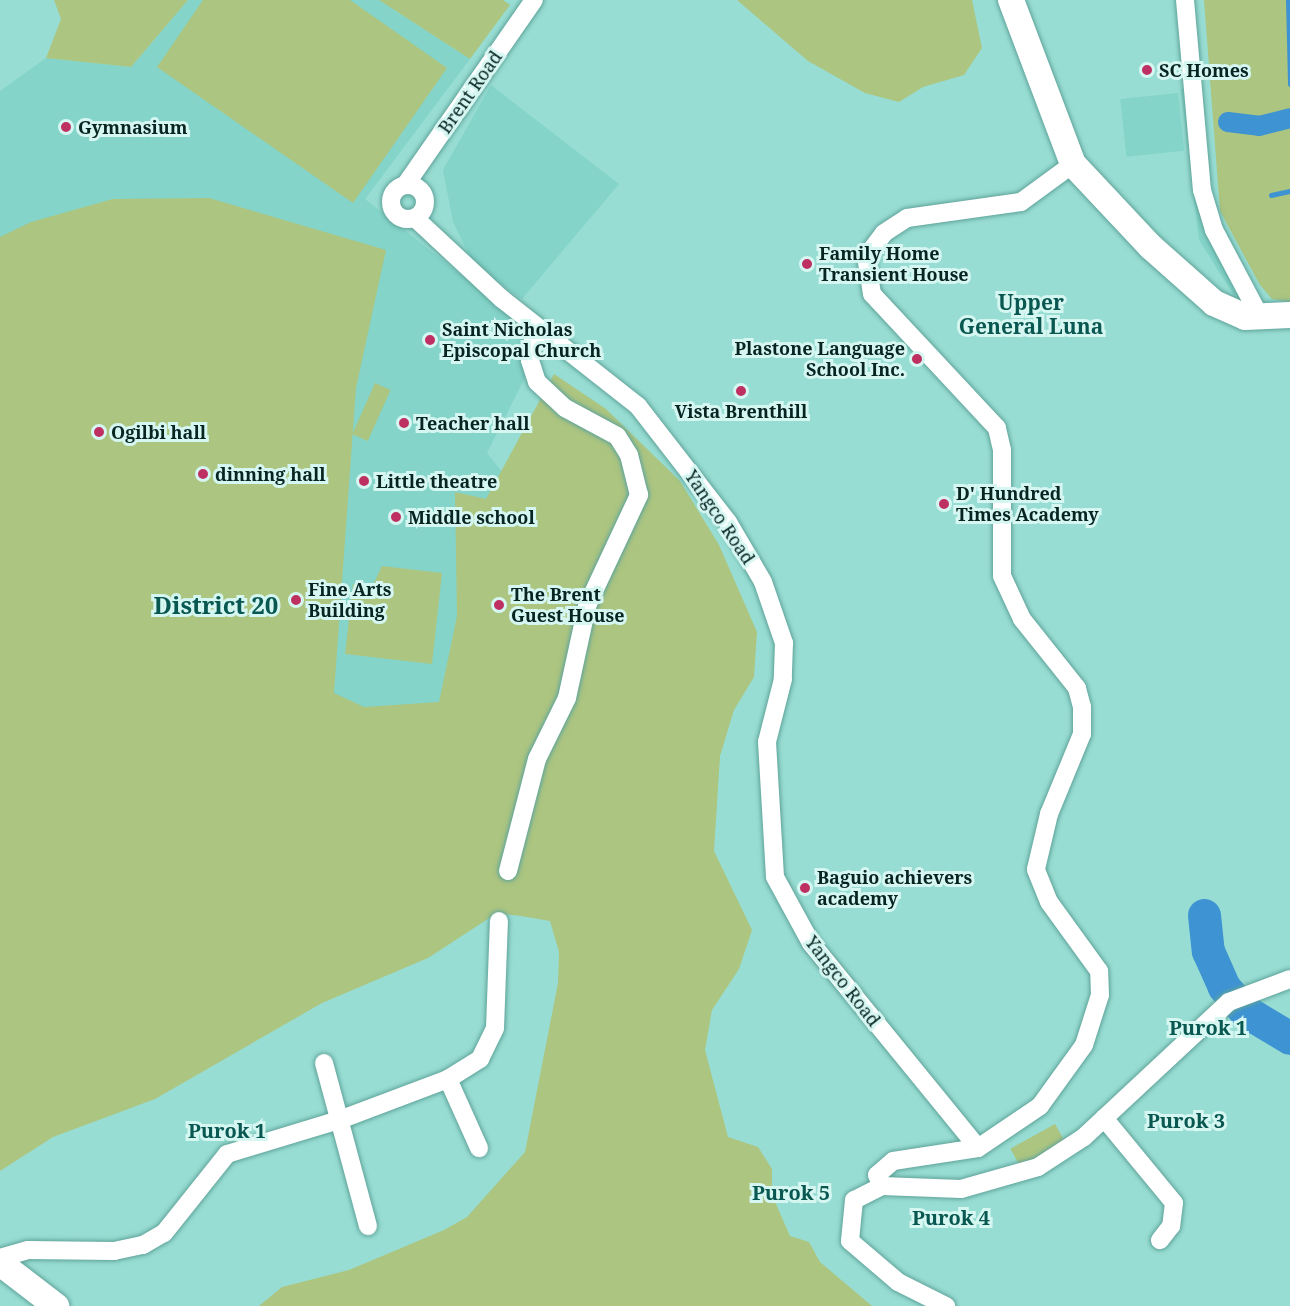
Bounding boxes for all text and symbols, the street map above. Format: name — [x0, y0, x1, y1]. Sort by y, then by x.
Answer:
street label: Brent Road — [434, 47, 506, 137]
place label: SC Homes — [1159, 59, 1249, 81]
marker: SC Homes — [1140, 63, 1154, 77]
place label: Gymnasium — [78, 116, 188, 138]
marker: Gymnasium — [59, 120, 73, 134]
place label: Family Home Transient House — [819, 243, 969, 286]
marker: Family Home Transient House — [800, 257, 814, 271]
district label: Upper General Luna — [959, 289, 1103, 339]
place label: Saint Nicholas Episcopal Church — [442, 319, 601, 362]
marker: Saint Nicholas Episcopal Church — [423, 333, 437, 347]
place label: Plastone Language School Inc. — [735, 338, 905, 380]
marker: Plastone Language School Inc. — [910, 352, 924, 366]
marker: Vista Brenthill — [734, 384, 748, 398]
place label: Vista Brenthill — [675, 400, 807, 422]
place label: Teacher hall — [416, 412, 530, 434]
marker: Teacher hall — [397, 416, 411, 430]
place label: Ogilbi hall — [111, 421, 206, 443]
marker: Ogilbi hall — [92, 425, 106, 439]
place label: dinning hall — [215, 463, 326, 485]
street label: Yangco Road — [681, 466, 759, 568]
marker: dinning hall — [196, 467, 210, 481]
place label: Little theatre — [376, 470, 497, 492]
marker: Little theatre — [357, 474, 371, 488]
place label: D' Hundred Times Academy — [956, 483, 1099, 526]
marker: D' Hundred Times Academy — [937, 497, 951, 511]
place label: Middle school — [408, 506, 535, 528]
marker: Middle school — [389, 510, 403, 524]
place label: Fine Arts Building — [308, 579, 391, 622]
place label: The Brent Guest House — [511, 584, 625, 626]
district label: District 20 — [154, 591, 278, 619]
marker: Fine Arts Building — [289, 593, 303, 607]
marker: The Brent Guest House — [492, 598, 506, 612]
place label: Baguio achievers academy — [817, 867, 972, 910]
marker: Baguio achievers academy — [798, 881, 812, 895]
street label: Yangco Road — [801, 931, 885, 1031]
district label: Purok 1 — [1169, 1015, 1247, 1039]
district label: Purok 3 — [1147, 1108, 1225, 1132]
district label: Purok 1 — [188, 1118, 266, 1142]
district label: Purok 5 — [752, 1180, 830, 1204]
district label: Purok 4 — [912, 1205, 990, 1229]

